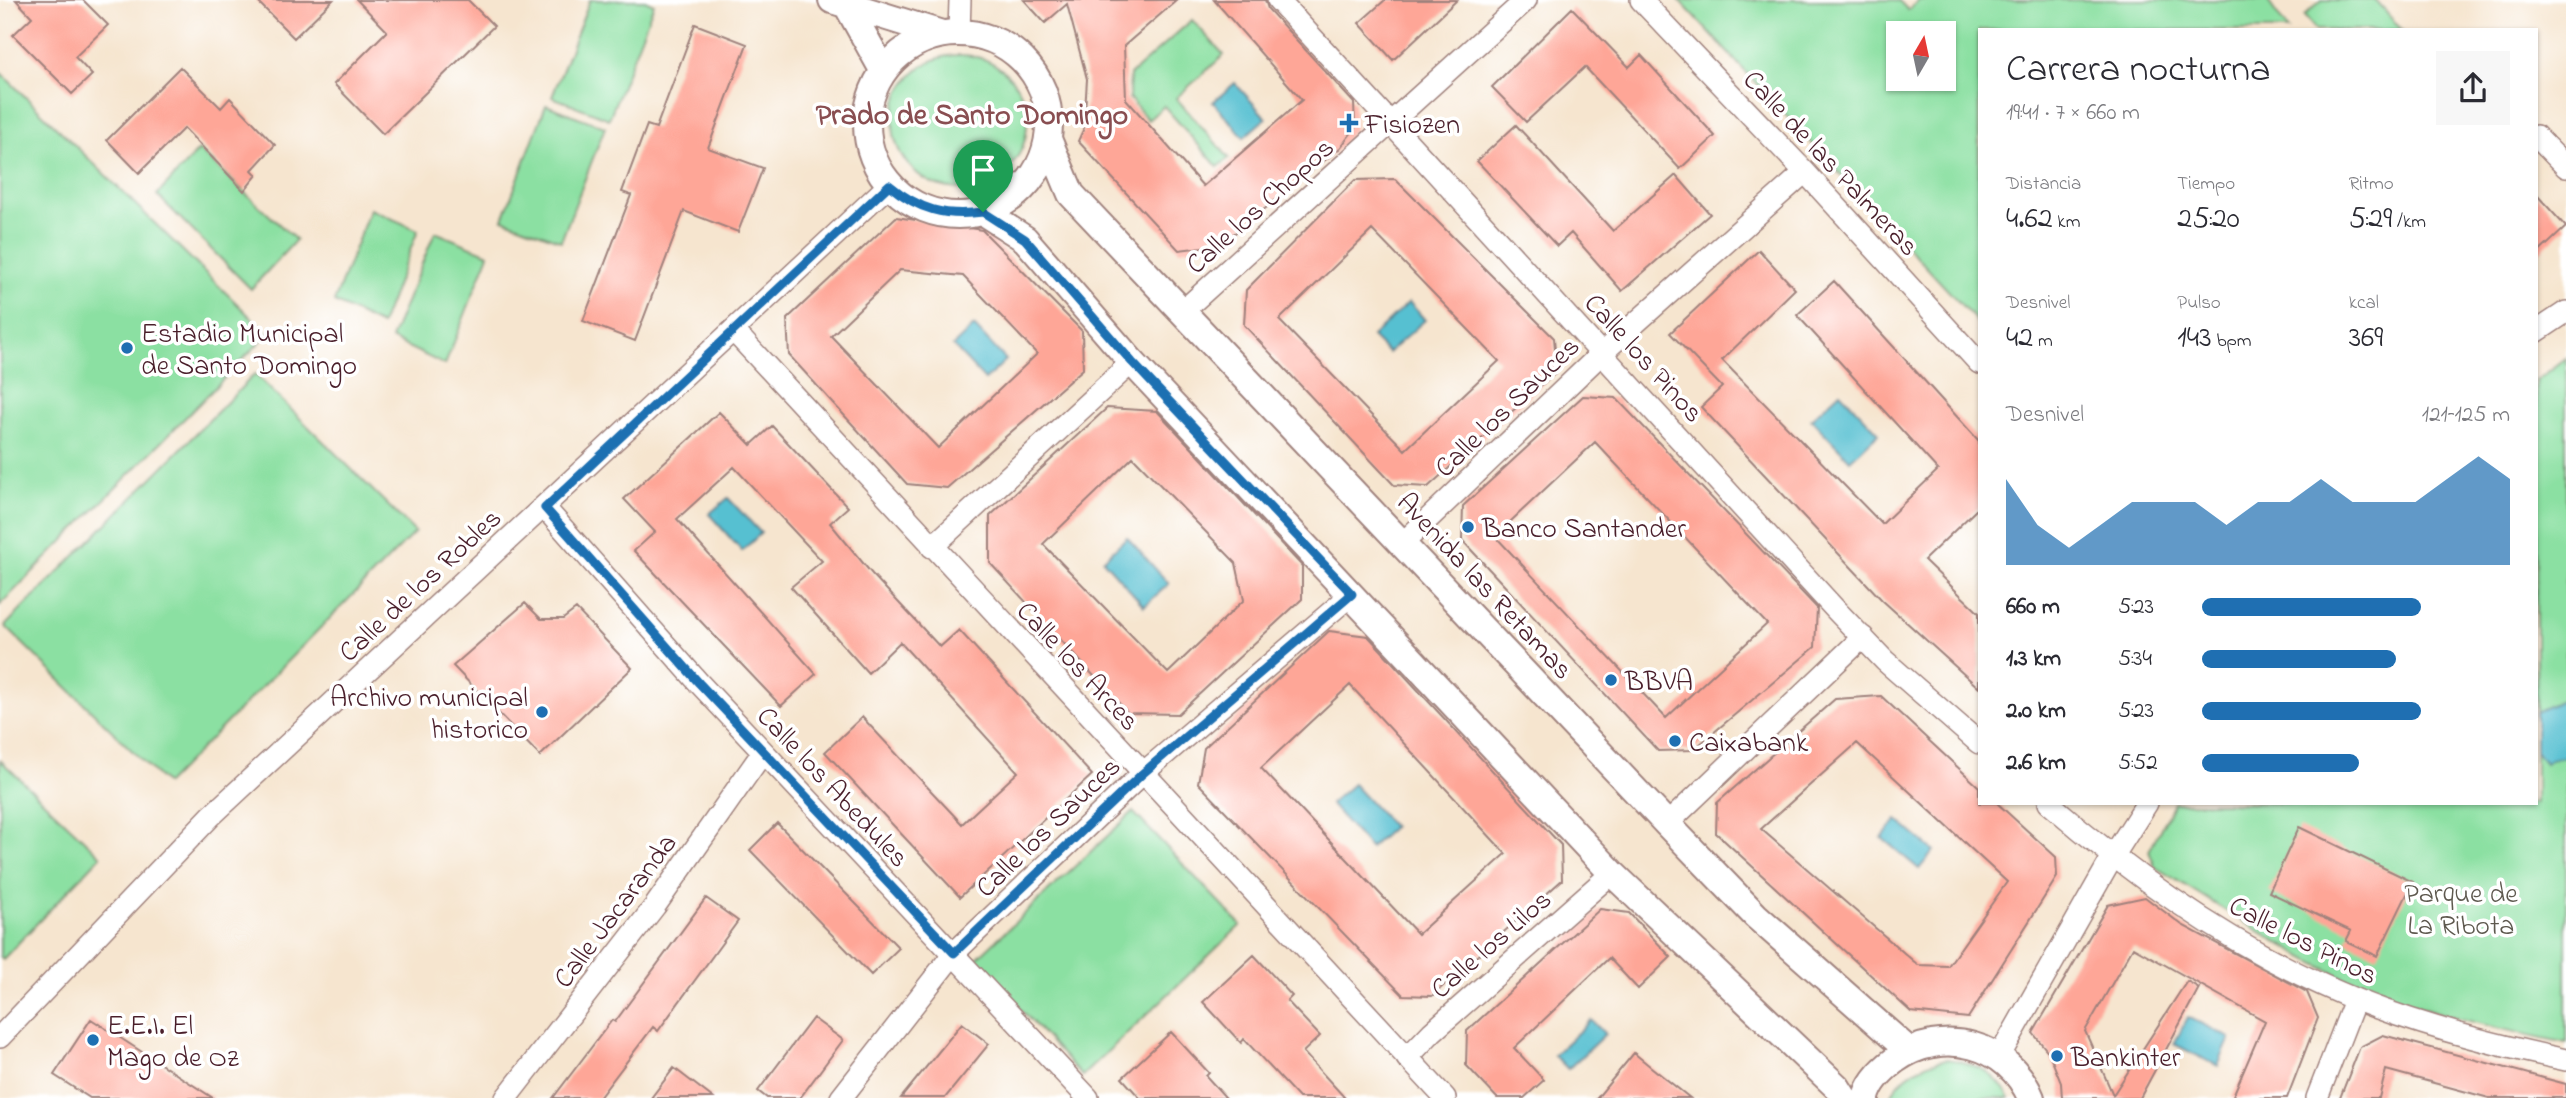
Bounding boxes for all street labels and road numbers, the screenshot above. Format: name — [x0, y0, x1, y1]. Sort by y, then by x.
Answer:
street label: Calle de las Palmeras — [1732, 62, 1927, 267]
street label: Calle los Chopos — [1178, 130, 1345, 285]
street label: Calle los Pinos — [1573, 285, 1712, 433]
street label: Calle los Sauces — [1426, 328, 1590, 489]
street label: Avenida las Retamas — [1386, 485, 1581, 690]
street label: Calle de los Robles — [331, 500, 512, 673]
street label: Calle los Arces — [1005, 593, 1148, 742]
street label: Calle los Abedules — [746, 698, 917, 878]
street label: Calle los Sauces — [967, 748, 1131, 909]
street label: Calle Jacaranda — [545, 826, 689, 998]
street label: Calle los Lilos — [1423, 881, 1562, 1010]
street label: Calle los Pinos — [2221, 887, 2384, 997]

